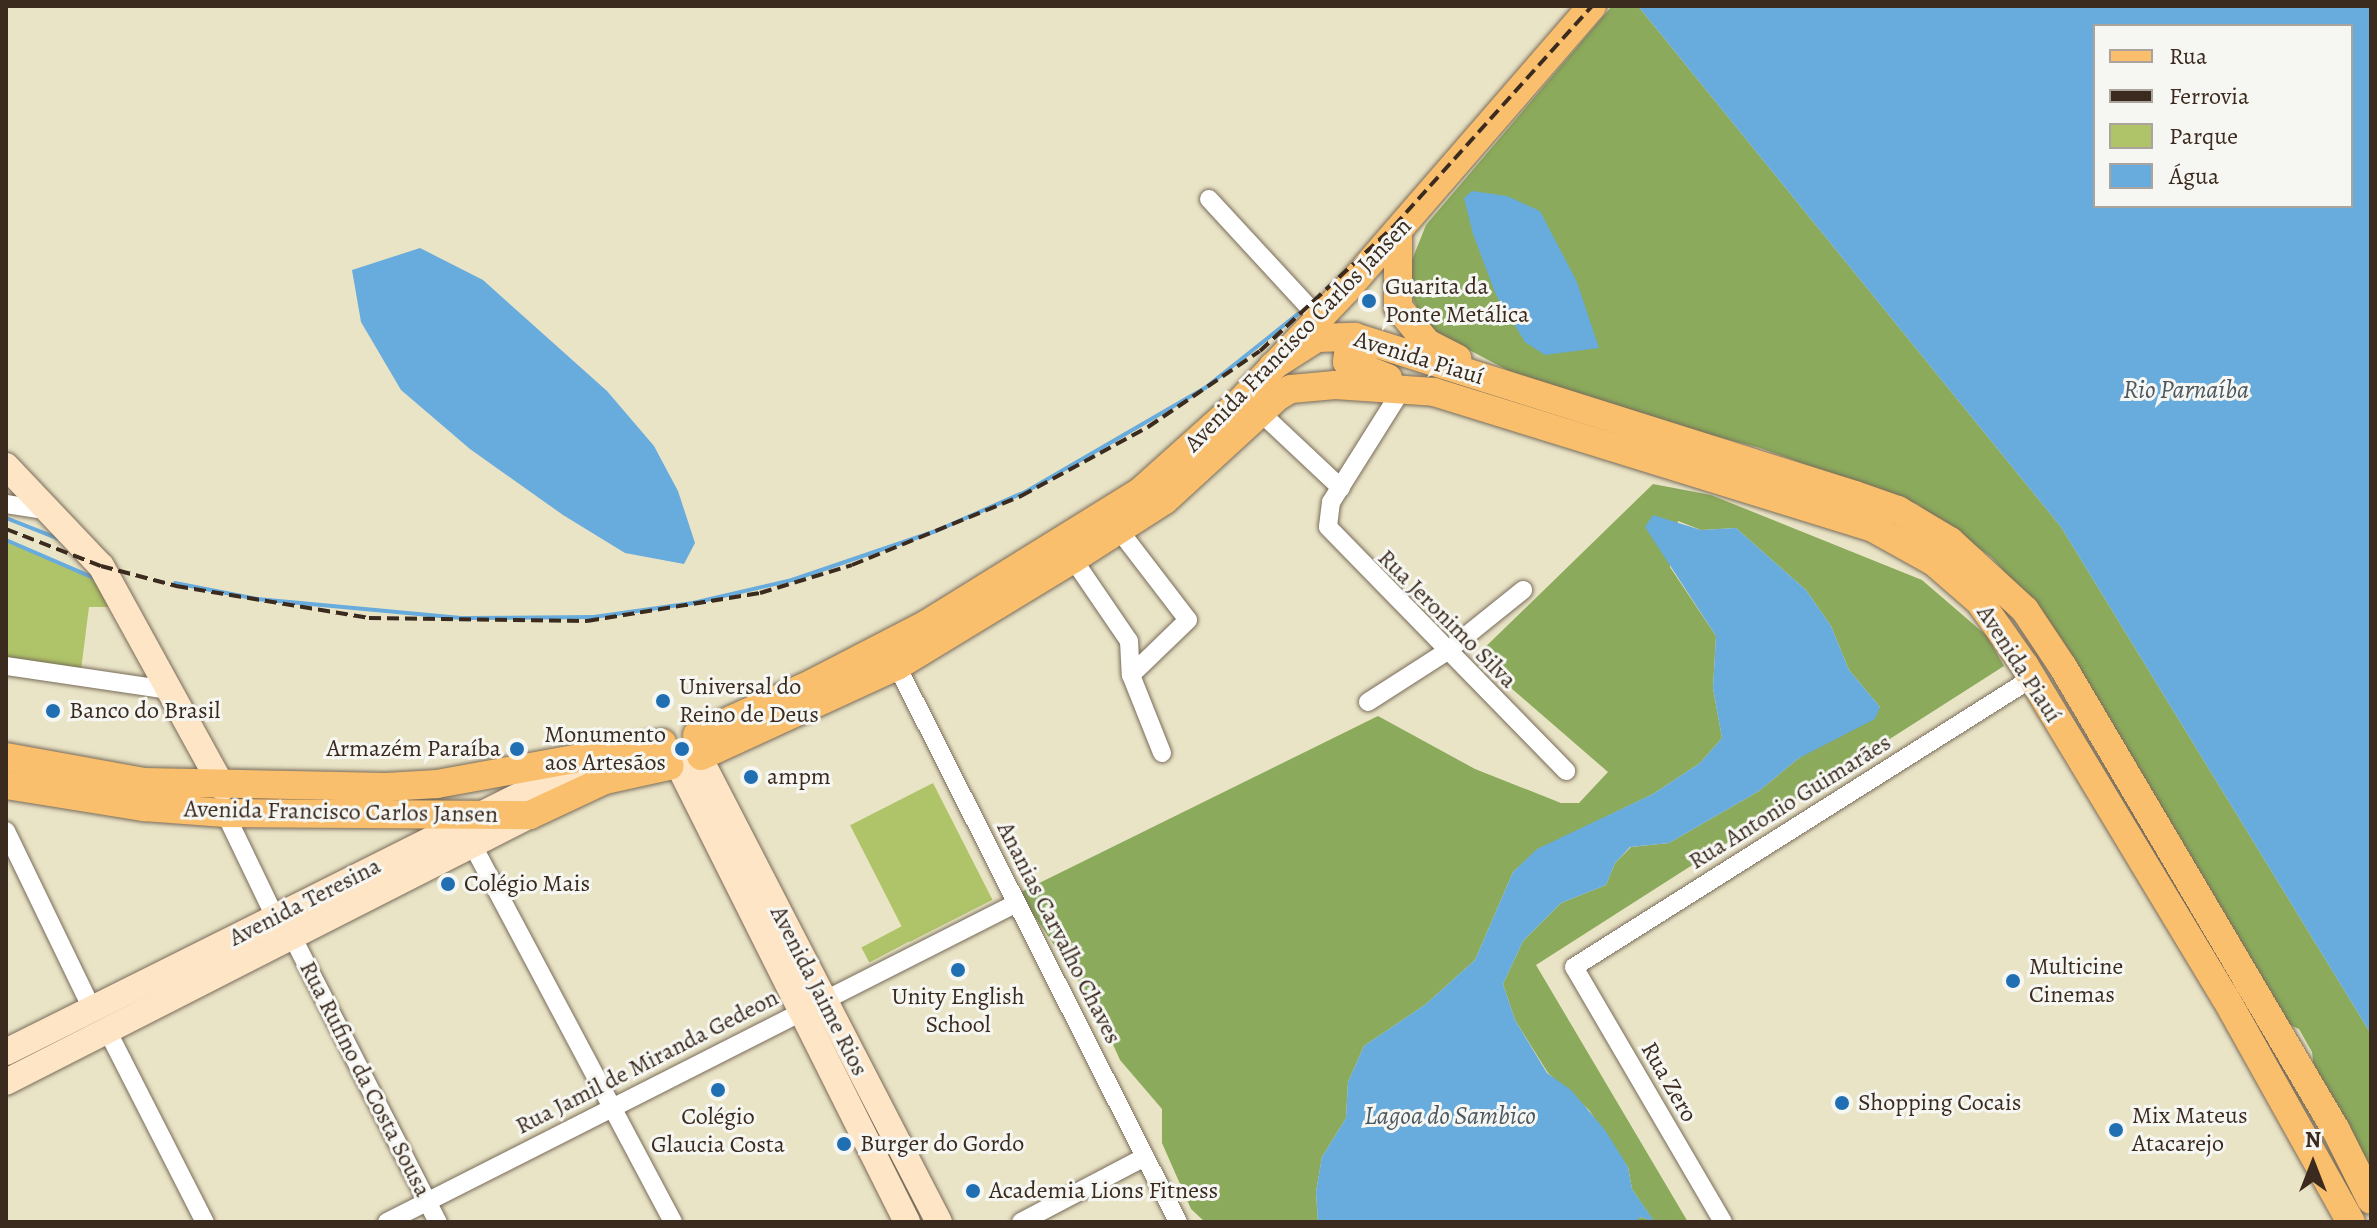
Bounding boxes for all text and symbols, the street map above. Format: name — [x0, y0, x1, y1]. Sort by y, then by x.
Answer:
legend — [2093, 24, 2353, 208]
text: Rua — [2169, 40, 2207, 72]
text: Ferrovia — [2169, 80, 2249, 112]
text: Parque — [2169, 120, 2238, 152]
text: Água — [2169, 160, 2219, 192]
street label: Avenida Francisco Carlos Jansen — [1179, 212, 1417, 458]
place label: Guarita da Ponte Metálica — [1385, 273, 1529, 329]
marker: Guarita da Ponte Metálica — [1360, 292, 1378, 310]
street label: Avenida Piauí — [1351, 325, 1487, 391]
water label: Rio Parnaíba — [2123, 374, 2249, 406]
street label: Rua Jeronimo Silva — [1372, 544, 1522, 694]
street label: Avenida Piauí — [1970, 600, 2068, 728]
place label: Universal do Reino de Deus — [679, 673, 819, 729]
marker: Universal do Reino de Deus — [654, 692, 672, 710]
place label: Banco do Brasil — [69, 697, 220, 725]
marker: Banco do Brasil — [44, 702, 62, 720]
place label: Monumento aos Artesãos — [544, 721, 666, 777]
street label: Rua Antonio Guimarães — [1684, 728, 1896, 876]
place label: Armazém Paraíba — [326, 735, 501, 763]
marker: Armazém Paraíba — [508, 740, 526, 758]
marker: Monumento aos Artesãos — [673, 740, 691, 758]
place label: ampm — [767, 763, 831, 791]
marker: ampm — [742, 768, 760, 786]
street label: Avenida Francisco Carlos Jansen — [184, 795, 498, 829]
street label: Ananias Carvalho Chaves — [990, 817, 1128, 1049]
street label: Avenida Teresina — [224, 851, 386, 953]
place label: Colégio Mais — [464, 870, 590, 898]
marker: Colégio Mais — [439, 875, 457, 893]
street label: Avenida Jaime Rios — [764, 901, 874, 1081]
place label: Multicine Cinemas — [2029, 953, 2123, 1009]
street label: Rua Rufino da Costa Sousa — [293, 956, 437, 1202]
marker: Unity English School — [949, 961, 967, 979]
marker: Multicine Cinemas — [2004, 972, 2022, 990]
street label: Rua Jamil de Miranda Gedeon — [511, 983, 783, 1141]
place label: Unity English School — [892, 983, 1024, 1039]
street label: Rua Zero — [1635, 1037, 1703, 1127]
marker: Colégio Glaucia Costa — [709, 1081, 727, 1099]
place label: Shopping Cocais — [1858, 1089, 2021, 1117]
marker: Shopping Cocais — [1833, 1094, 1851, 1112]
water label: Lagoa do Sambico — [1364, 1100, 1536, 1132]
place label: Mix Mateus Atacarejo — [2132, 1102, 2248, 1158]
place label: Colégio Glaucia Costa — [651, 1103, 785, 1159]
marker: Mix Mateus Atacarejo — [2107, 1121, 2125, 1139]
north arrow — [2273, 1124, 2353, 1204]
text: N — [2305, 1125, 2321, 1155]
place label: Burger do Gordo — [860, 1130, 1024, 1158]
marker: Burger do Gordo — [835, 1135, 853, 1153]
place label: Academia Lions Fitness — [989, 1177, 1218, 1205]
marker: Academia Lions Fitness — [964, 1182, 982, 1200]

